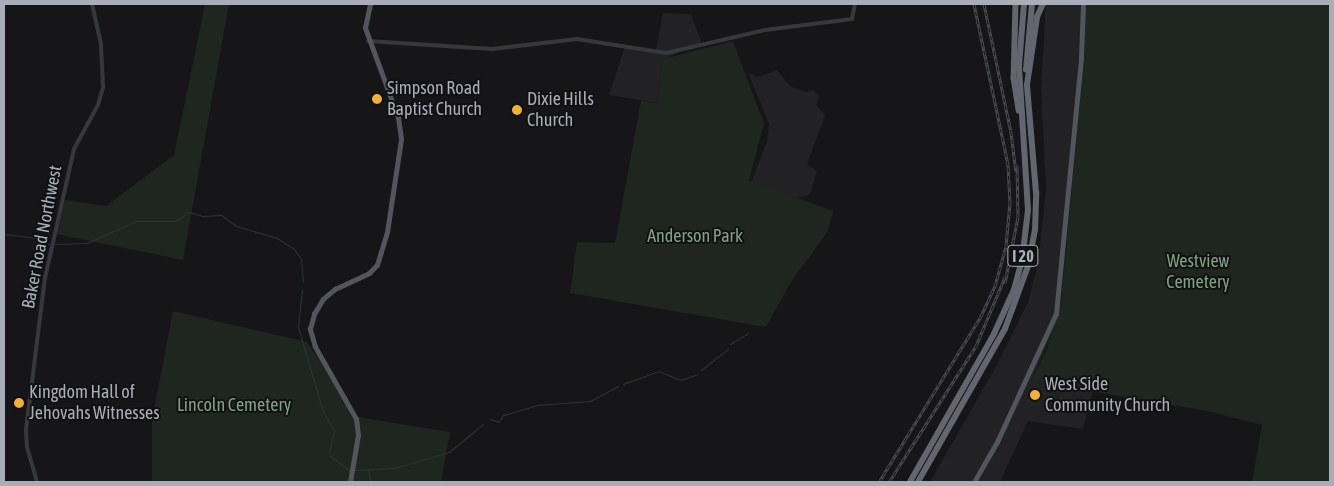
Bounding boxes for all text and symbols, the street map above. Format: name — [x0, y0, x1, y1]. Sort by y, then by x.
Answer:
place label: Simpson Road Baptist Church — [387, 78, 482, 120]
place label: Dixie Hills Church — [527, 89, 594, 132]
marker: Simpson Road Baptist Church — [371, 93, 383, 105]
marker: Dixie Hills Church — [511, 104, 523, 116]
street label: Baker Road Northwest — [18, 163, 66, 311]
park label: Anderson Park — [647, 225, 743, 247]
road number: I 20 — [1007, 242, 1039, 270]
park label: Westview Cemetery — [1166, 251, 1230, 294]
place label: West Side Community Church — [1045, 374, 1170, 416]
place label: Kingdom Hall of Jehovahs Witnesses — [29, 382, 160, 424]
marker: West Side Community Church — [1029, 389, 1041, 401]
park label: Lincoln Cemetery — [177, 394, 291, 416]
marker: Kingdom Hall of Jehovahs Witnesses — [13, 397, 25, 409]

